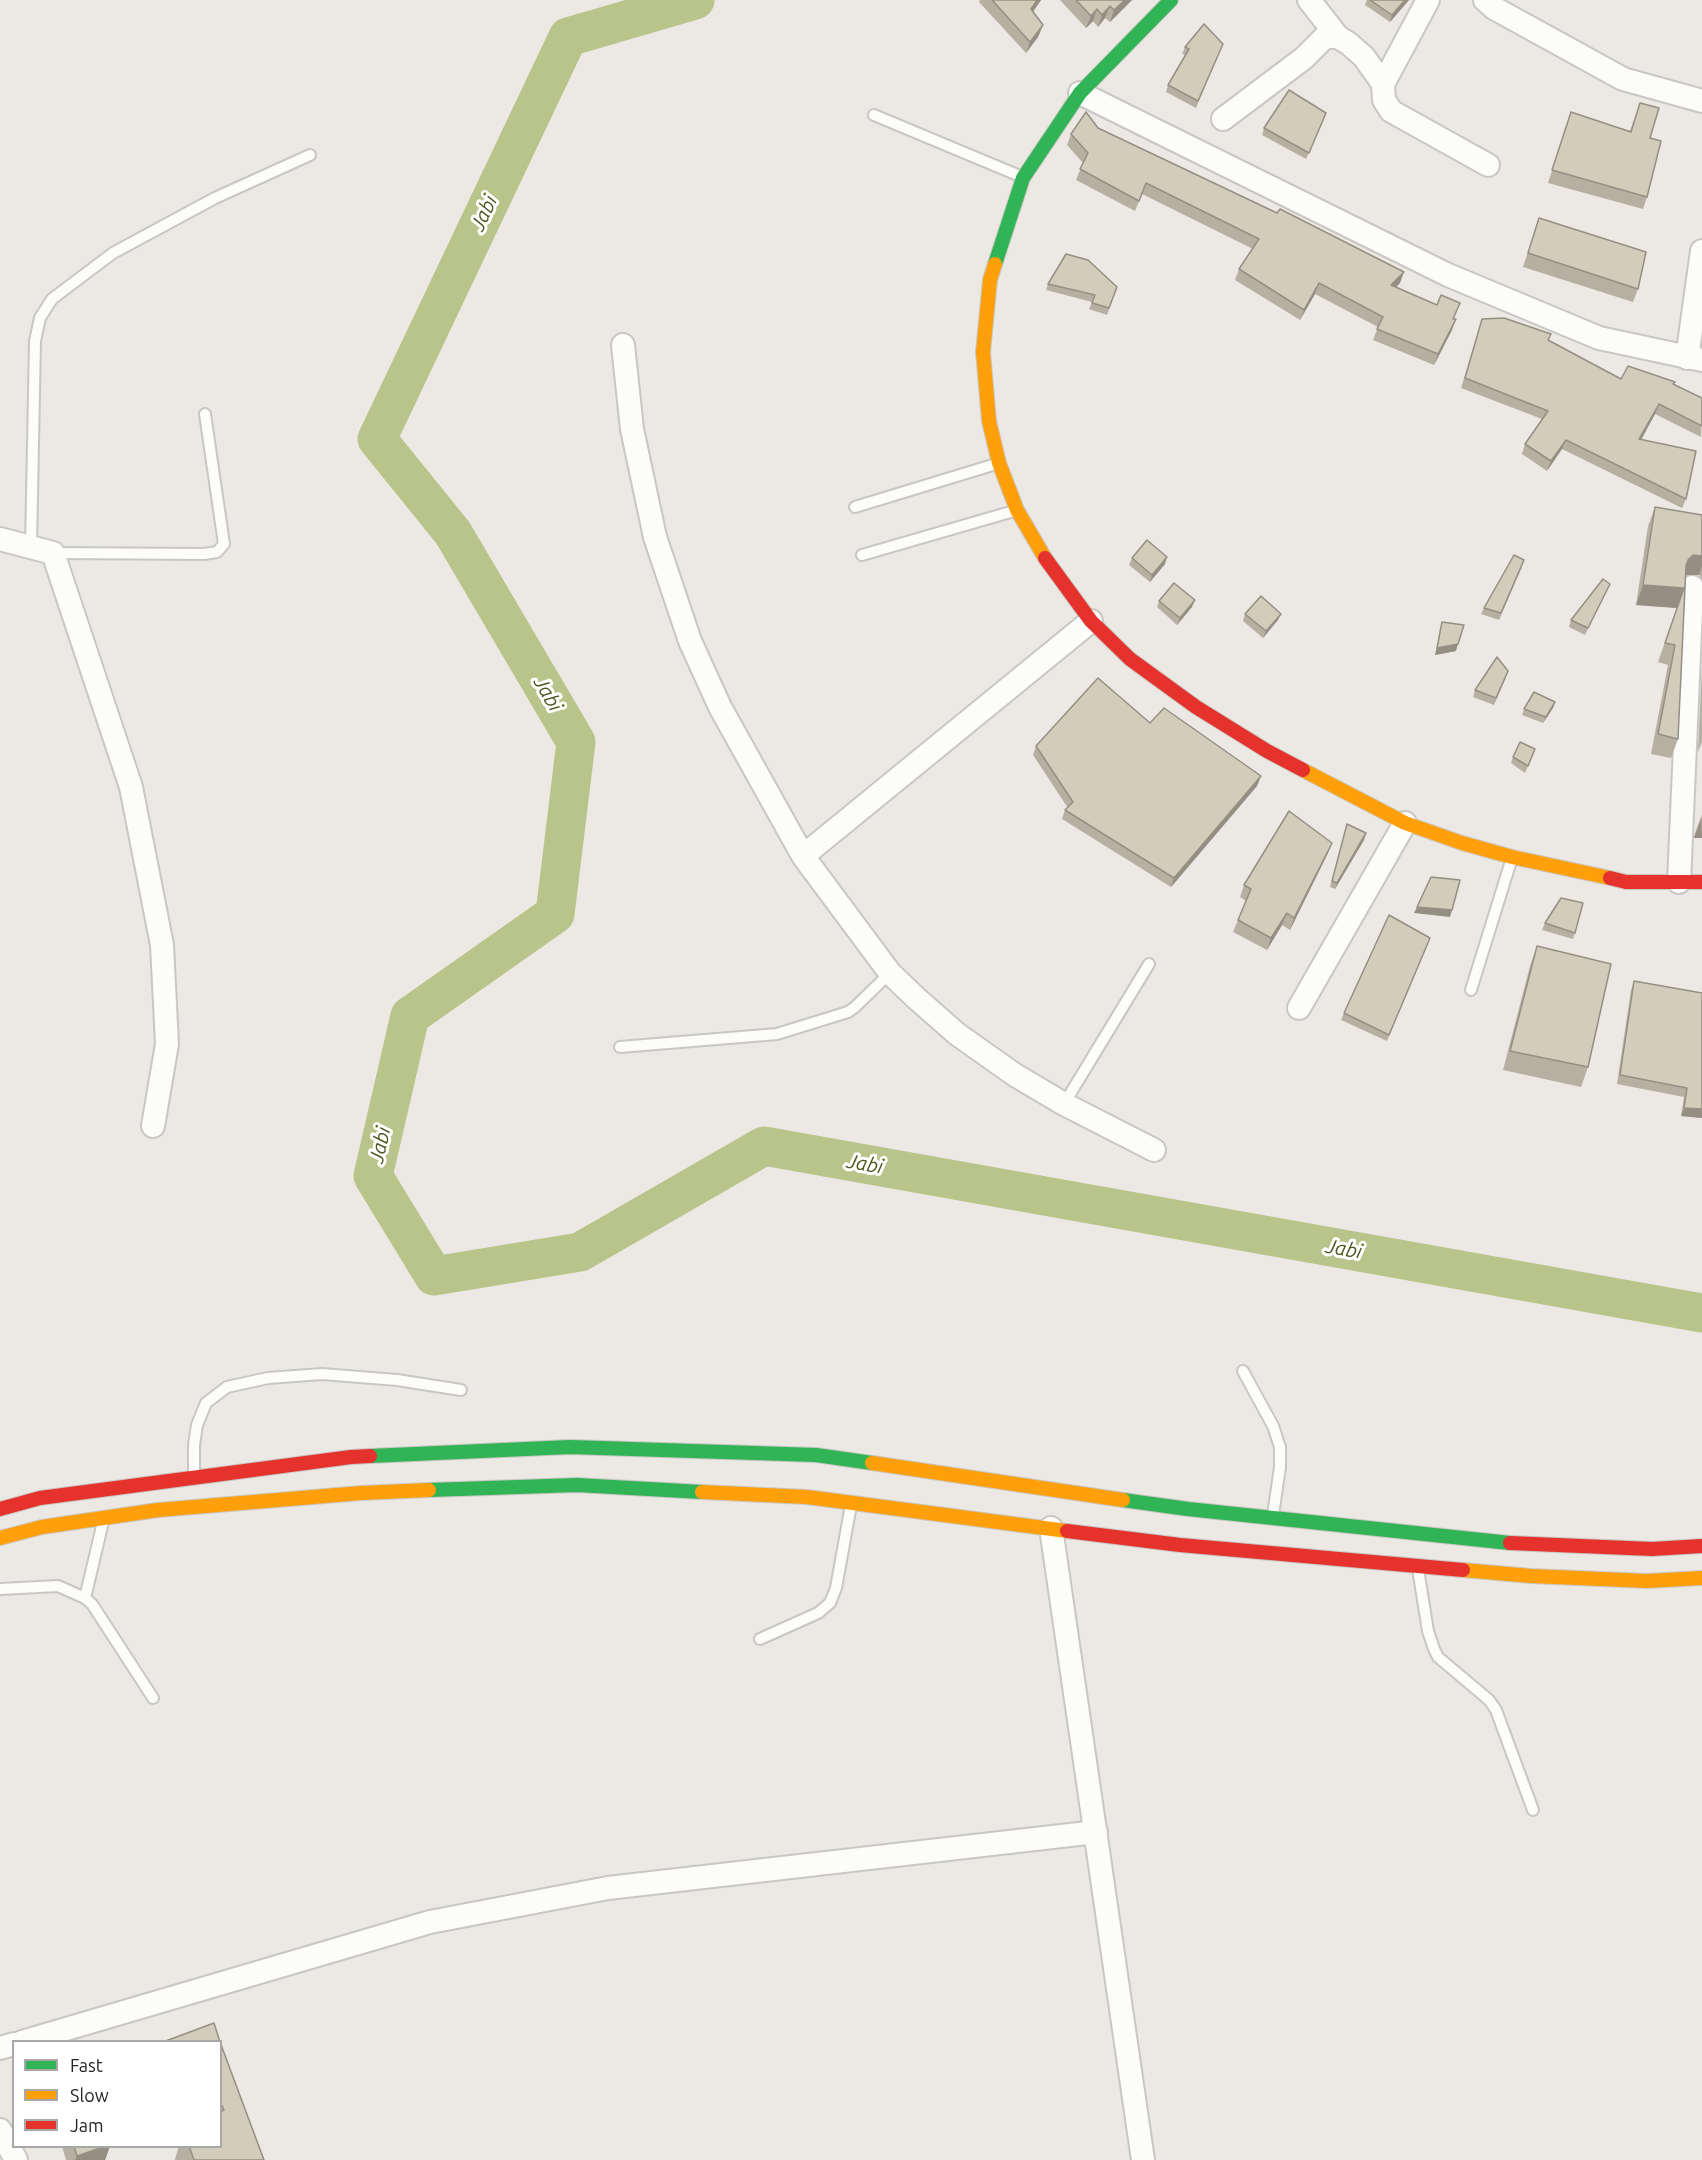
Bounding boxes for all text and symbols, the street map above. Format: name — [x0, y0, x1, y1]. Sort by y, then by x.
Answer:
water label: Jabi — [465, 192, 503, 234]
water label: Jabi — [529, 672, 567, 716]
water label: Jabi — [364, 1125, 396, 1165]
water label: Jabi — [845, 1149, 885, 1179]
water label: Jabi — [1324, 1234, 1364, 1264]
legend — [12, 2040, 222, 2148]
text: Fast — [70, 2055, 103, 2075]
text: Slow — [70, 2085, 109, 2105]
text: Jam — [70, 2115, 104, 2135]

